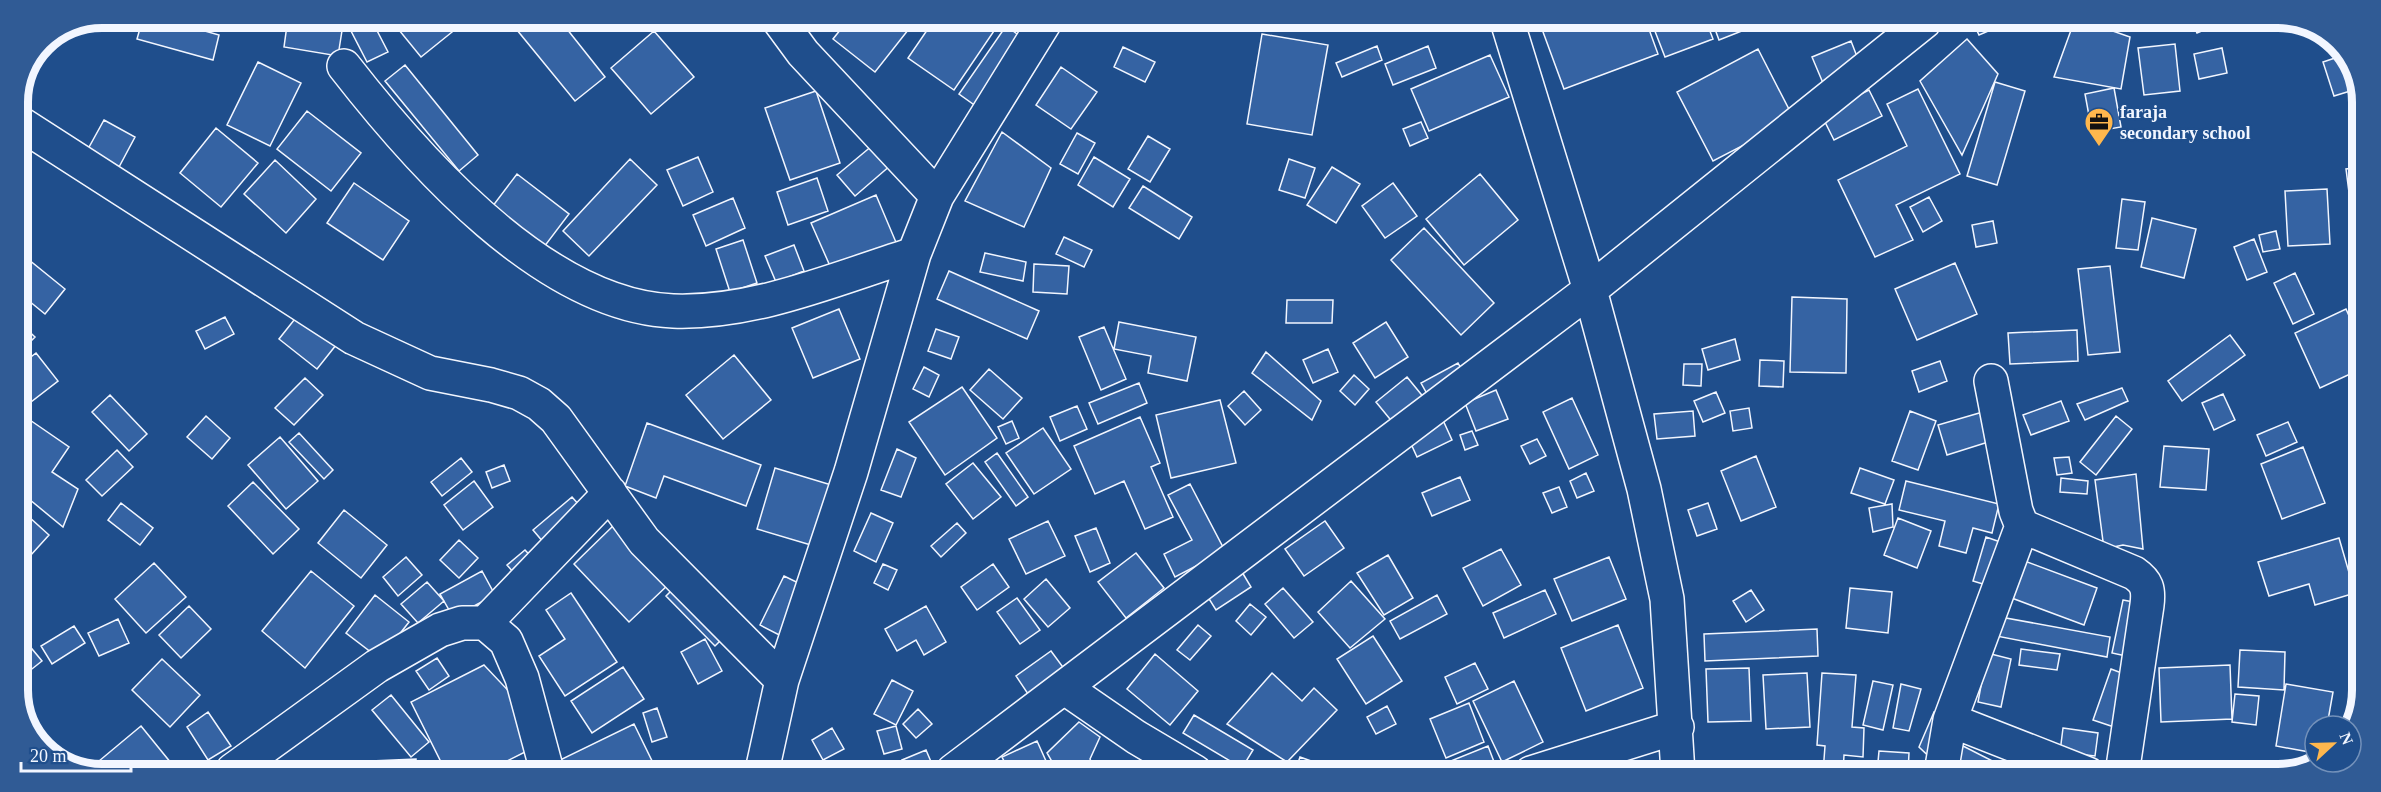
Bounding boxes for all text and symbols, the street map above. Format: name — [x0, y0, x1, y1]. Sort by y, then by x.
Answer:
place label: faraja secondary school — [2120, 102, 2251, 143]
office icon: faraja secondary school — [2083, 106, 2115, 148]
north arrow — [2303, 714, 2363, 774]
text: N — [2336, 730, 2357, 748]
scale bar — [21, 735, 130, 773]
text: 20 m — [30, 746, 67, 766]

